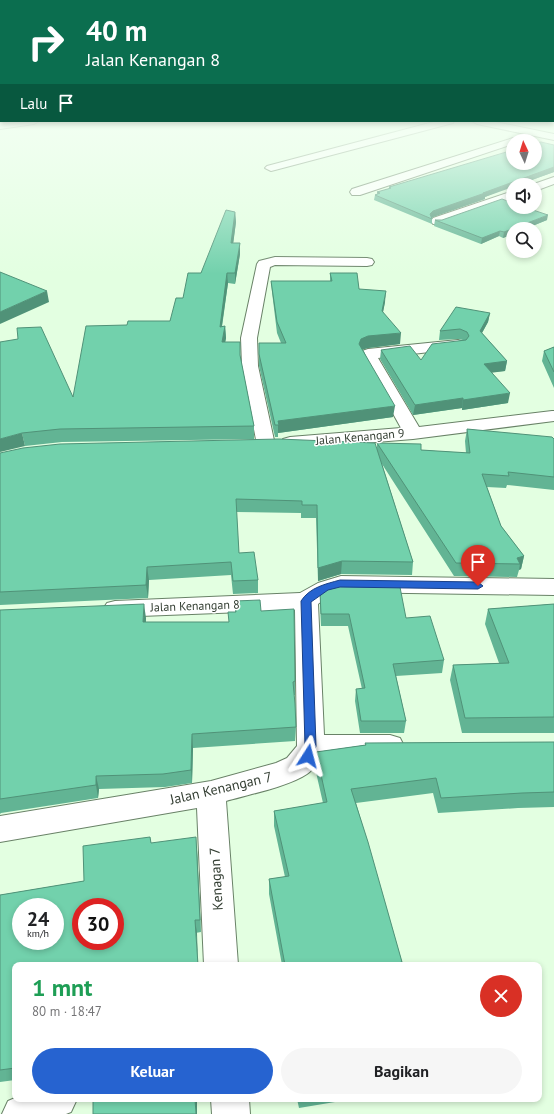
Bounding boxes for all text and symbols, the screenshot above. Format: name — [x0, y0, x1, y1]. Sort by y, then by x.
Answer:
text: 40 m — [86, 12, 147, 49]
icon: right — [20, 16, 72, 68]
text: Jalan Kenangan 8 — [86, 48, 220, 71]
icon: arrive — [55, 92, 77, 114]
text: Lalu — [20, 94, 47, 113]
north arrow — [506, 134, 542, 170]
map controls — [506, 134, 542, 258]
button: sound — [506, 178, 542, 214]
button: search — [506, 222, 542, 258]
street label: Jalan Kenangan 9 — [314, 425, 405, 448]
pin — [461, 545, 495, 586]
icon: arrive — [467, 551, 489, 573]
street label: Jalan Kenangan 8 — [149, 596, 240, 615]
position arrow — [287, 735, 329, 777]
street label: Jalan Kenangan 7 — [167, 768, 274, 809]
street label: Kenagan 7 — [205, 847, 227, 911]
speed limit sign: 30 — [72, 898, 124, 950]
text: 24 — [27, 906, 49, 932]
text: km/h — [27, 927, 49, 940]
text: 1 mnt — [32, 972, 92, 1003]
button: close — [480, 975, 522, 1017]
text: 80 m · 18:47 — [32, 1003, 102, 1020]
button: Keluar — [32, 1048, 273, 1094]
button: Bagikan — [281, 1048, 522, 1094]

